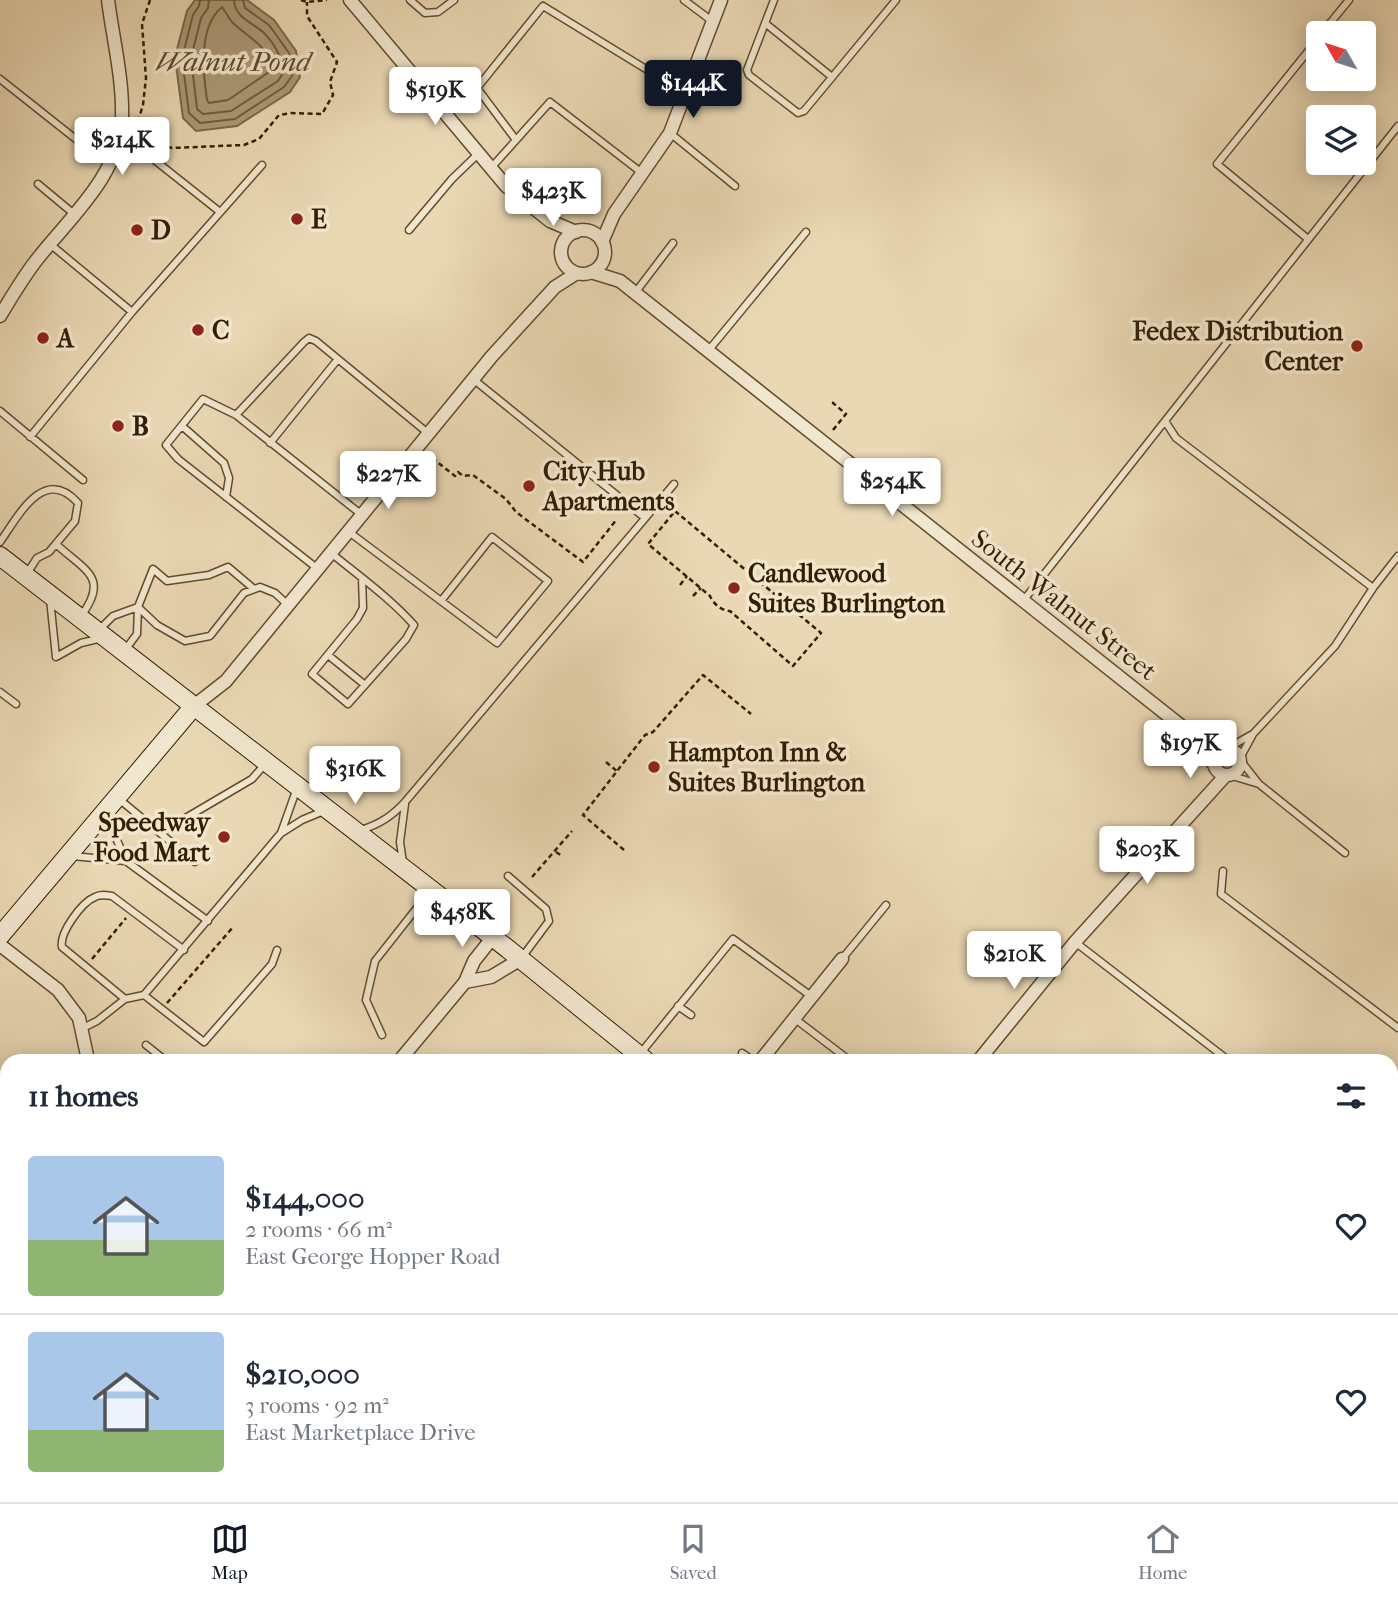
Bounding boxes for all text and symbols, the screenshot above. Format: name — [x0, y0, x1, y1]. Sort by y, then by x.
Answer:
north arrow — [1306, 21, 1376, 91]
map controls — [1306, 21, 1376, 175]
water label: Walnut Pond — [155, 45, 314, 78]
pin: $144K — [644, 60, 742, 120]
pin: $519K — [386, 68, 484, 127]
text: $144K — [661, 69, 725, 96]
text: $519K — [405, 76, 465, 103]
button: layers — [1306, 105, 1376, 175]
pin: $214K — [73, 118, 171, 177]
text: $214K — [91, 126, 154, 153]
pin: $423K — [504, 168, 602, 228]
text: $423K — [521, 177, 585, 204]
place label: E — [311, 204, 327, 235]
marker: E — [289, 211, 305, 227]
place label: D — [151, 215, 171, 246]
marker: D — [129, 222, 145, 238]
place label: C — [212, 315, 230, 346]
place label: Fedex Distribution Center — [1131, 316, 1344, 377]
marker: C — [190, 322, 206, 338]
place label: A — [55, 323, 75, 354]
marker: A — [35, 330, 51, 346]
marker: Fedex Distribution Center — [1349, 338, 1365, 354]
place label: B — [132, 411, 149, 442]
marker: B — [110, 418, 126, 434]
pin: $227K — [339, 452, 437, 511]
place label: City Hub Apartments — [541, 456, 675, 517]
pin: $254K — [843, 458, 941, 518]
text: $227K — [356, 460, 420, 487]
text: $254K — [860, 467, 924, 494]
marker: City Hub Apartments — [521, 478, 537, 494]
street label: South Walnut Street — [965, 523, 1163, 687]
place label: Candlewood Suites Burlington — [748, 558, 946, 619]
marker: Candlewood Suites Burlington — [726, 580, 742, 596]
pin: $197K — [1141, 720, 1239, 780]
text: $197K — [1160, 729, 1220, 756]
place label: Hampton Inn & Suites Burlington — [668, 737, 866, 798]
pin: $316K — [306, 746, 404, 806]
text: $316K — [325, 755, 385, 782]
marker: Hampton Inn & Suites Burlington — [646, 759, 662, 775]
place label: Speedway Food Mart — [93, 807, 212, 868]
pin: $203K — [1098, 826, 1196, 886]
marker: Speedway Food Mart — [216, 829, 232, 845]
text: $203K — [1115, 835, 1179, 862]
pin: $458K — [413, 890, 511, 949]
text: $458K — [430, 898, 494, 925]
pin: $210K — [965, 932, 1063, 991]
text: $210K — [983, 940, 1045, 967]
icon: filters — [1332, 1077, 1370, 1115]
text: 11 homes — [28, 1079, 138, 1114]
text: $144,000 — [245, 1181, 364, 1216]
icon: home — [84, 1184, 168, 1268]
icon: heart — [1332, 1207, 1370, 1245]
text: 2 rooms · 66 m² — [245, 1216, 392, 1243]
text: East George Hopper Road — [245, 1243, 501, 1270]
text: $210,000 — [245, 1357, 360, 1392]
icon: home — [84, 1360, 168, 1444]
icon: heart — [1332, 1383, 1370, 1421]
text: 3 rooms · 92 m² — [245, 1392, 389, 1419]
text: East Marketplace Drive — [245, 1419, 476, 1446]
tab: Map — [211, 1520, 249, 1584]
tab: Saved — [670, 1520, 717, 1584]
tab: Home — [1138, 1520, 1187, 1584]

